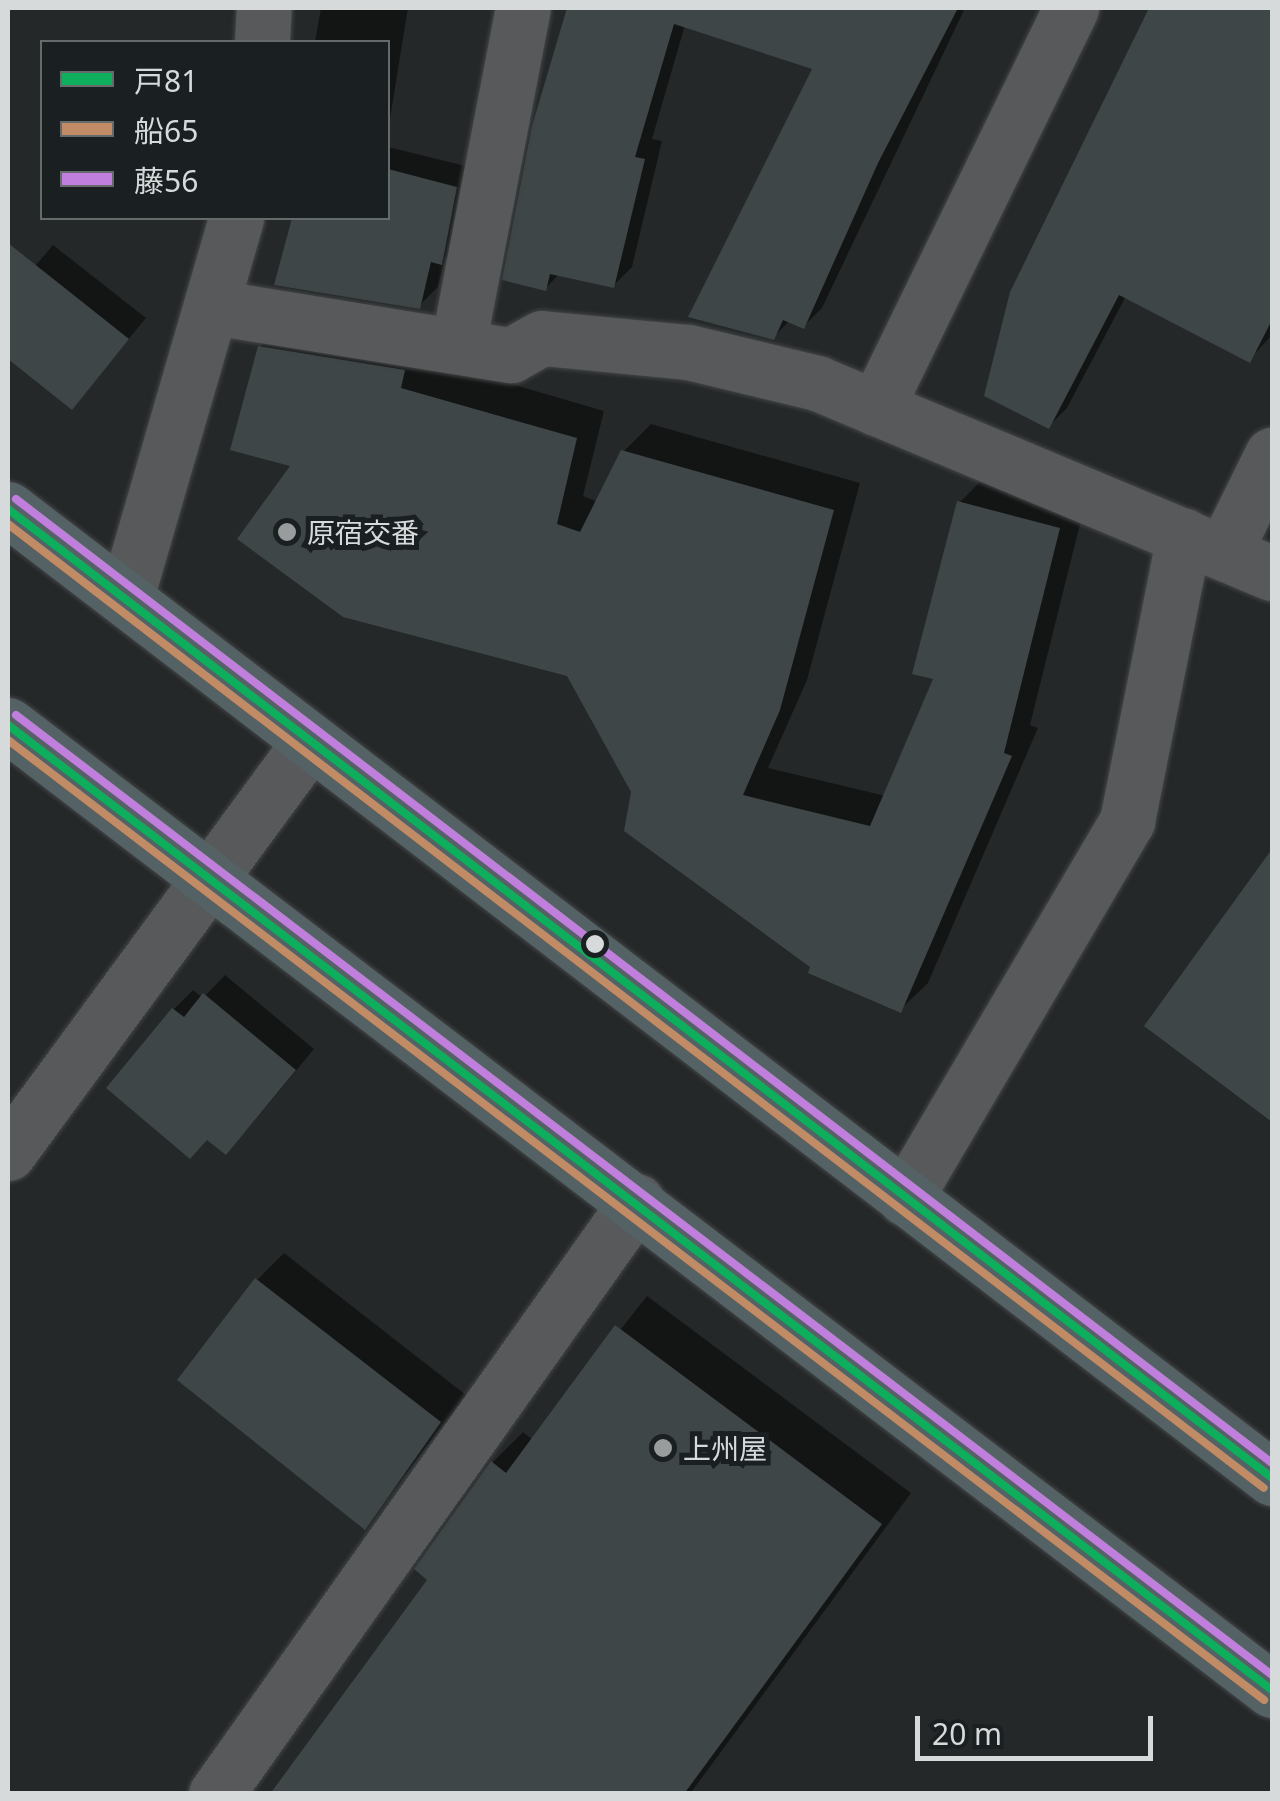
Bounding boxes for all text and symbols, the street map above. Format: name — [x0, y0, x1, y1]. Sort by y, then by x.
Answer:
legend — [40, 40, 390, 220]
text: 戸81 — [134, 60, 198, 101]
text: 船65 — [134, 110, 198, 151]
text: 藤56 — [134, 160, 198, 201]
place label: 原宿交番 — [307, 515, 419, 549]
marker: 原宿交番 — [276, 521, 298, 543]
unlabelled marker — [585, 934, 605, 954]
place label: 上州屋 — [683, 1431, 767, 1465]
marker: 上州屋 — [652, 1437, 674, 1459]
scale bar — [920, 1696, 1158, 1758]
text: 20 m — [932, 1713, 1002, 1754]

